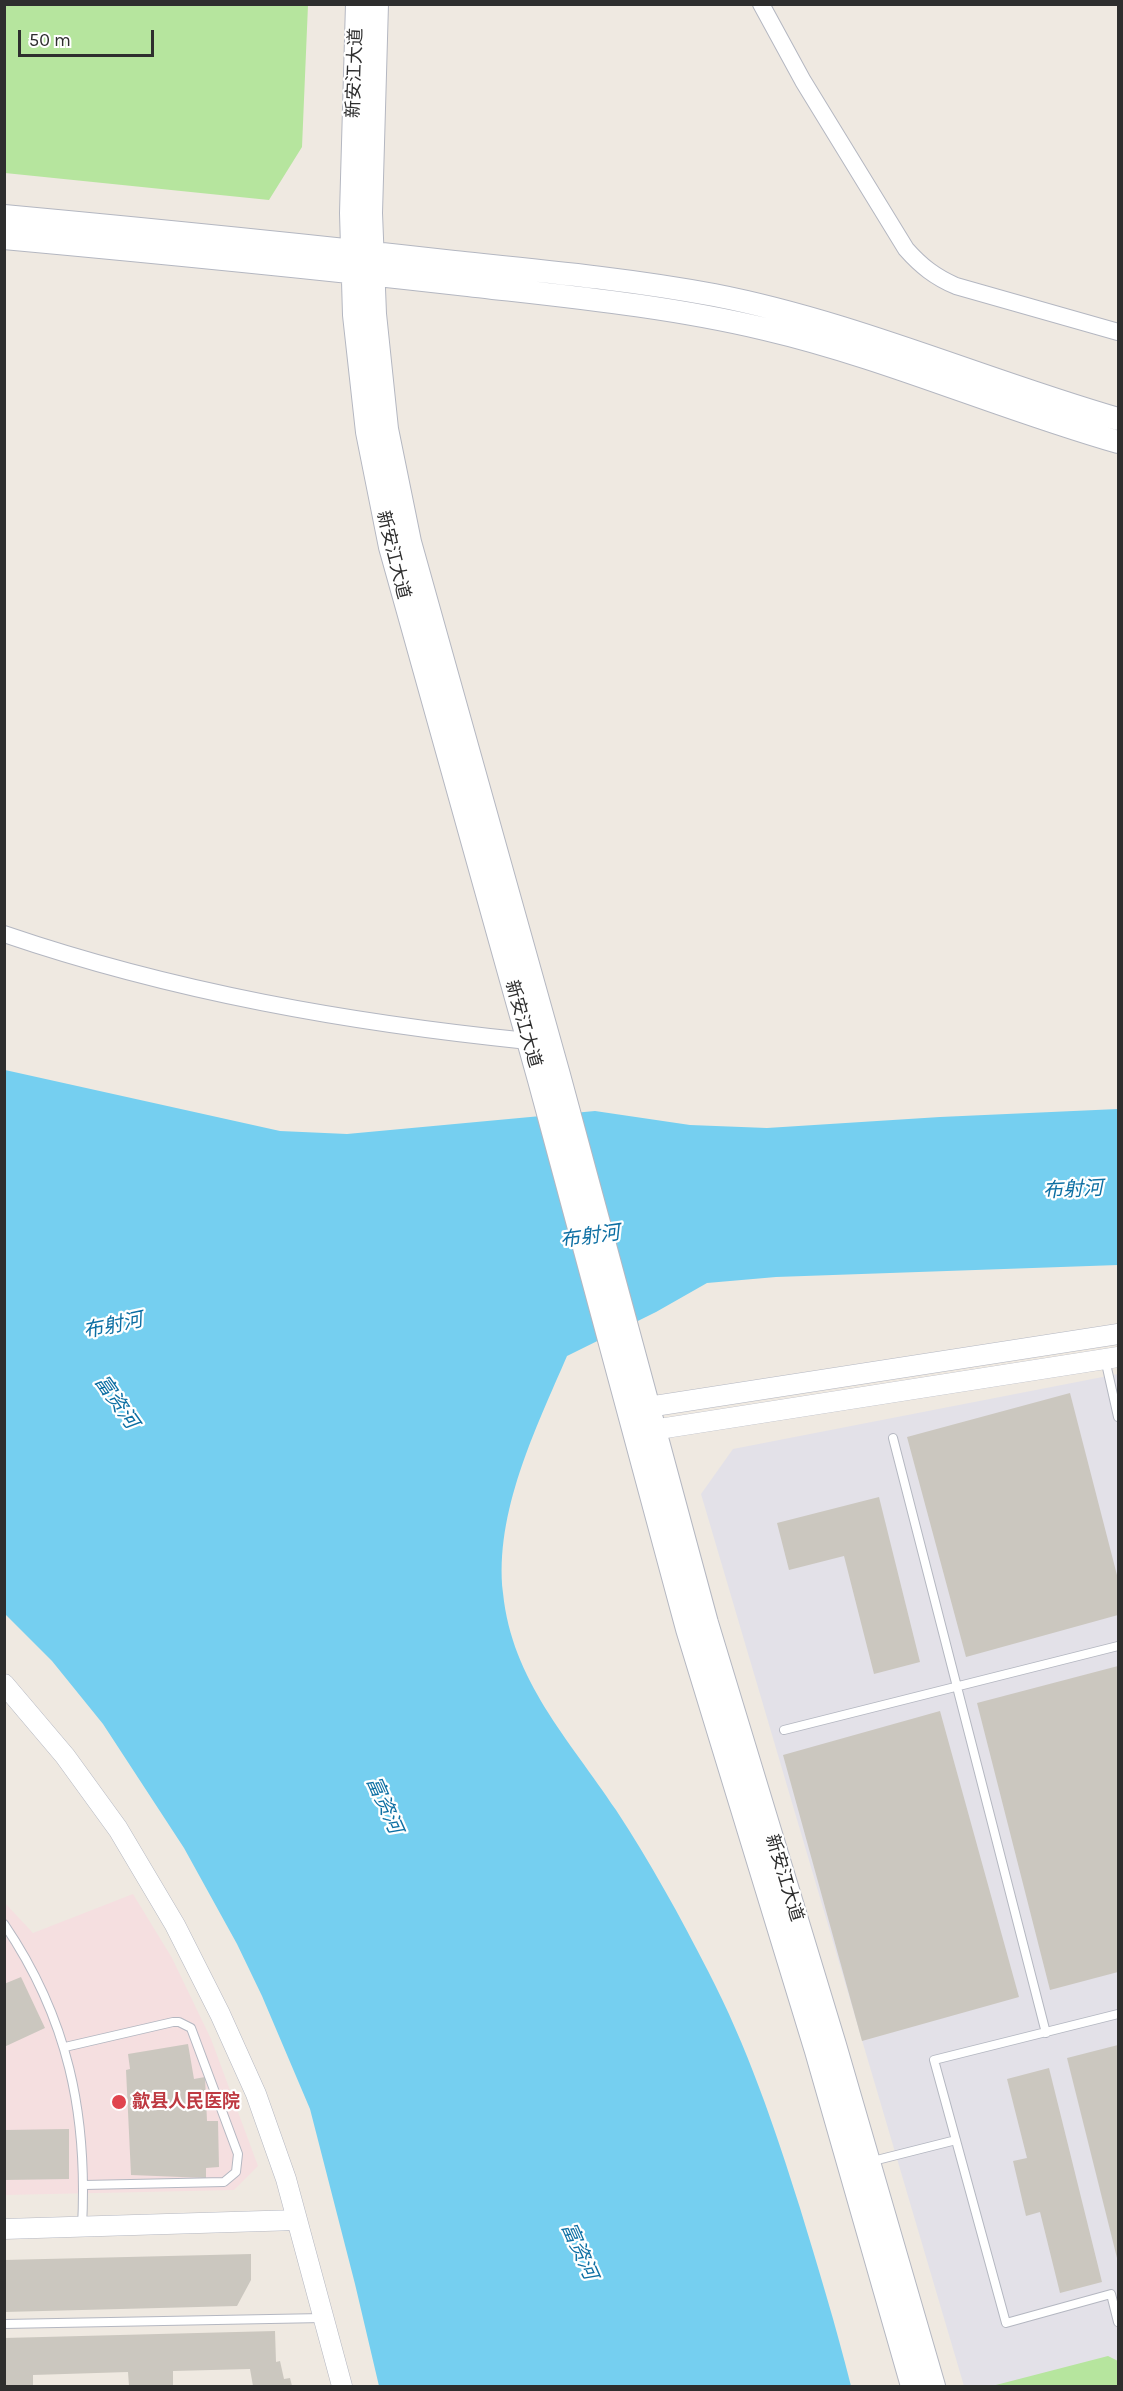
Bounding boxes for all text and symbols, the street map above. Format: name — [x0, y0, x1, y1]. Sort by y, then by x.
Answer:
scale bar — [21, 18, 158, 56]
street label: 新安江大道 — [343, 28, 367, 118]
text: 50 m — [29, 29, 71, 51]
street label: 新安江大道 — [372, 509, 414, 601]
street label: 新安江大道 — [500, 978, 546, 1070]
water label: 布射河 — [1042, 1176, 1104, 1204]
water label: 布射河 — [559, 1221, 621, 1253]
water label: 布射河 — [81, 1308, 145, 1344]
water label: 富资河 — [89, 1371, 143, 1433]
water label: 富资河 — [361, 1773, 407, 1837]
street label: 新安江大道 — [761, 1832, 807, 1924]
place label: 歙县人民医院 — [132, 2091, 240, 2113]
marker: 歙县人民医院 — [110, 2093, 128, 2111]
water label: 富资河 — [556, 2219, 602, 2283]

